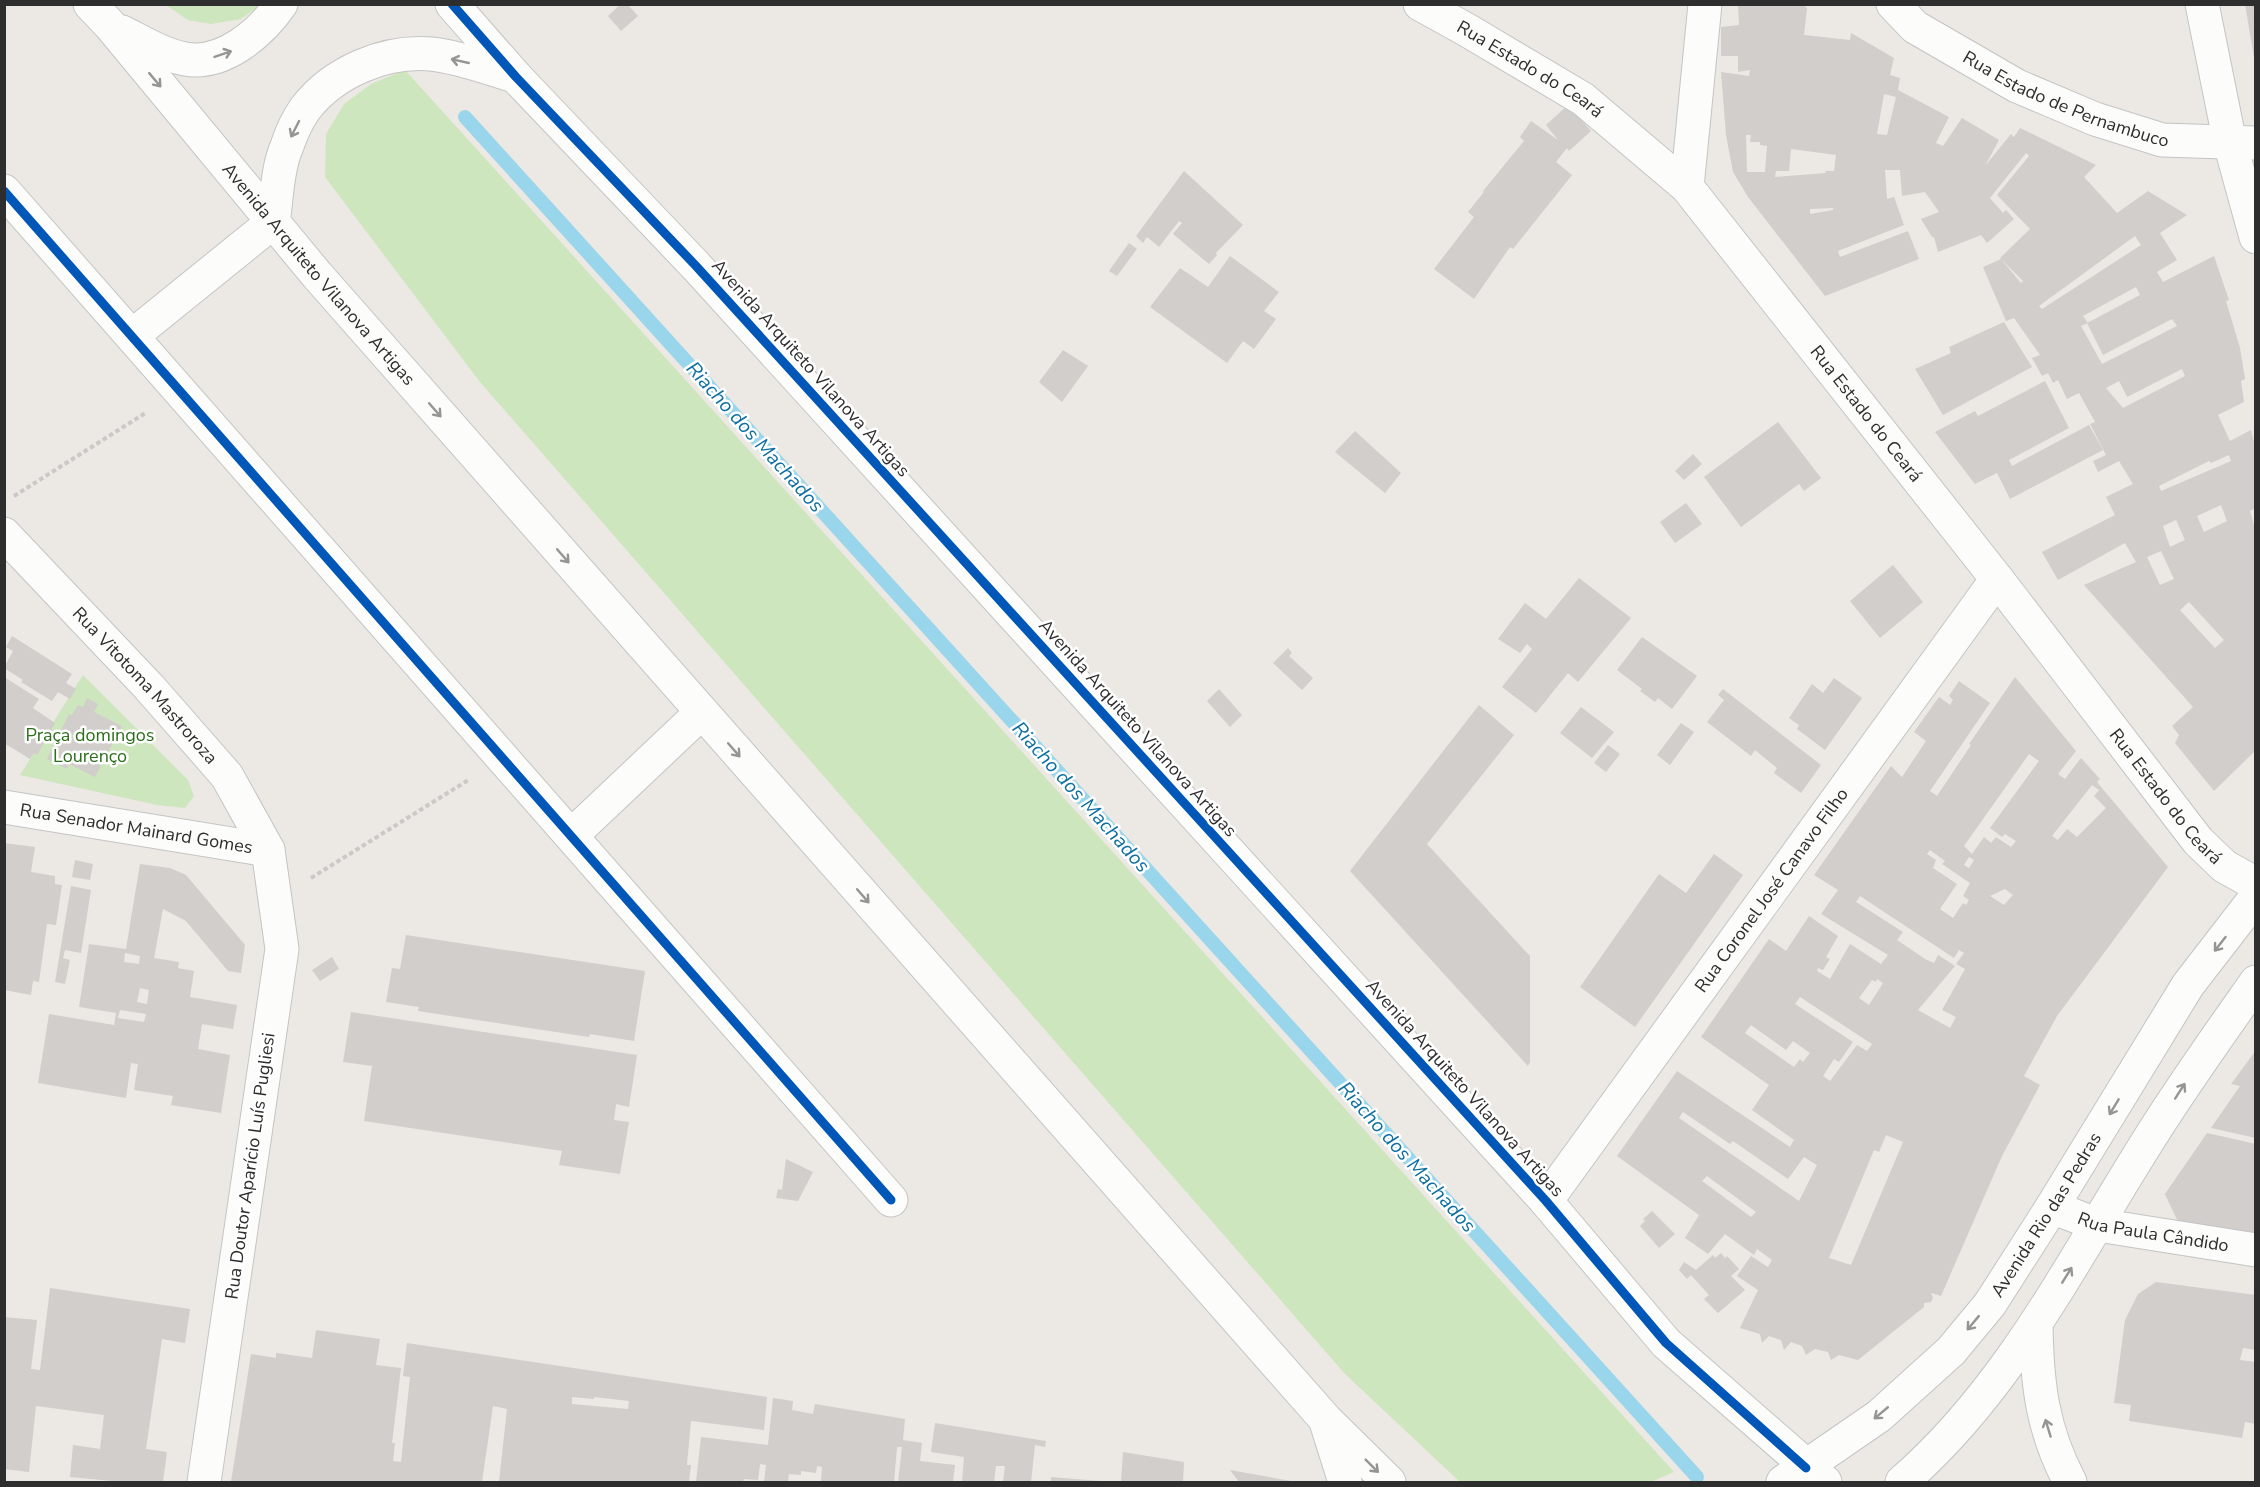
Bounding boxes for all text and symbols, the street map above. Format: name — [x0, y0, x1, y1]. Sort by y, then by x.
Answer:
street label: Rua Estado do Ceará — [1453, 15, 1609, 123]
street label: Rua Estado de Pernambuco — [1958, 45, 2169, 152]
one-way arrow — [213, 47, 231, 58]
one-way arrow — [451, 54, 470, 66]
one-way arrow — [149, 72, 162, 88]
one-way arrow — [289, 120, 300, 138]
street label: Avenida Arquiteto Vilanova Artigas — [217, 158, 421, 390]
street label: Avenida Arquiteto Vilanova Artigas — [707, 254, 915, 482]
street label: Rua Estado do Ceará — [1805, 340, 1928, 487]
water label: Riacho dos Machados — [680, 356, 830, 518]
one-way arrow — [428, 402, 442, 417]
one-way arrow — [557, 548, 570, 564]
street label: Rua Vitotoma Mastroroza — [67, 602, 223, 769]
street label: Avenida Arquiteto Vilanova Artigas — [1034, 614, 1242, 842]
water label: Riacho dos Machados — [1006, 716, 1156, 878]
park label: Praça domingos Lourenço — [25, 723, 155, 768]
street label: Rua Estado do Ceará — [2104, 724, 2227, 870]
one-way arrow — [727, 742, 741, 757]
street label: Rua Coronel José Canavo Filho — [1689, 783, 1854, 997]
street label: Rua Senador Mainard Gomes — [18, 798, 254, 859]
one-way arrow — [856, 888, 870, 903]
one-way arrow — [2213, 935, 2226, 951]
street label: Avenida Arquiteto Vilanova Artigas — [1361, 974, 1569, 1202]
street label: Rua Doutor Aparício Luís Pugliesi — [219, 1031, 281, 1301]
water label: Riacho dos Machados — [1332, 1076, 1482, 1238]
one-way arrow — [2174, 1083, 2187, 1100]
one-way arrow — [2107, 1098, 2119, 1115]
street label: Avenida Rio das Pedras — [1985, 1128, 2107, 1302]
street label: Rua Paula Cândido — [2074, 1206, 2231, 1258]
one-way arrow — [2061, 1267, 2073, 1284]
one-way arrow — [1967, 1315, 1980, 1331]
one-way arrow — [1873, 1407, 1889, 1420]
one-way arrow — [2042, 1419, 2053, 1438]
one-way arrow — [1365, 1459, 1380, 1474]

